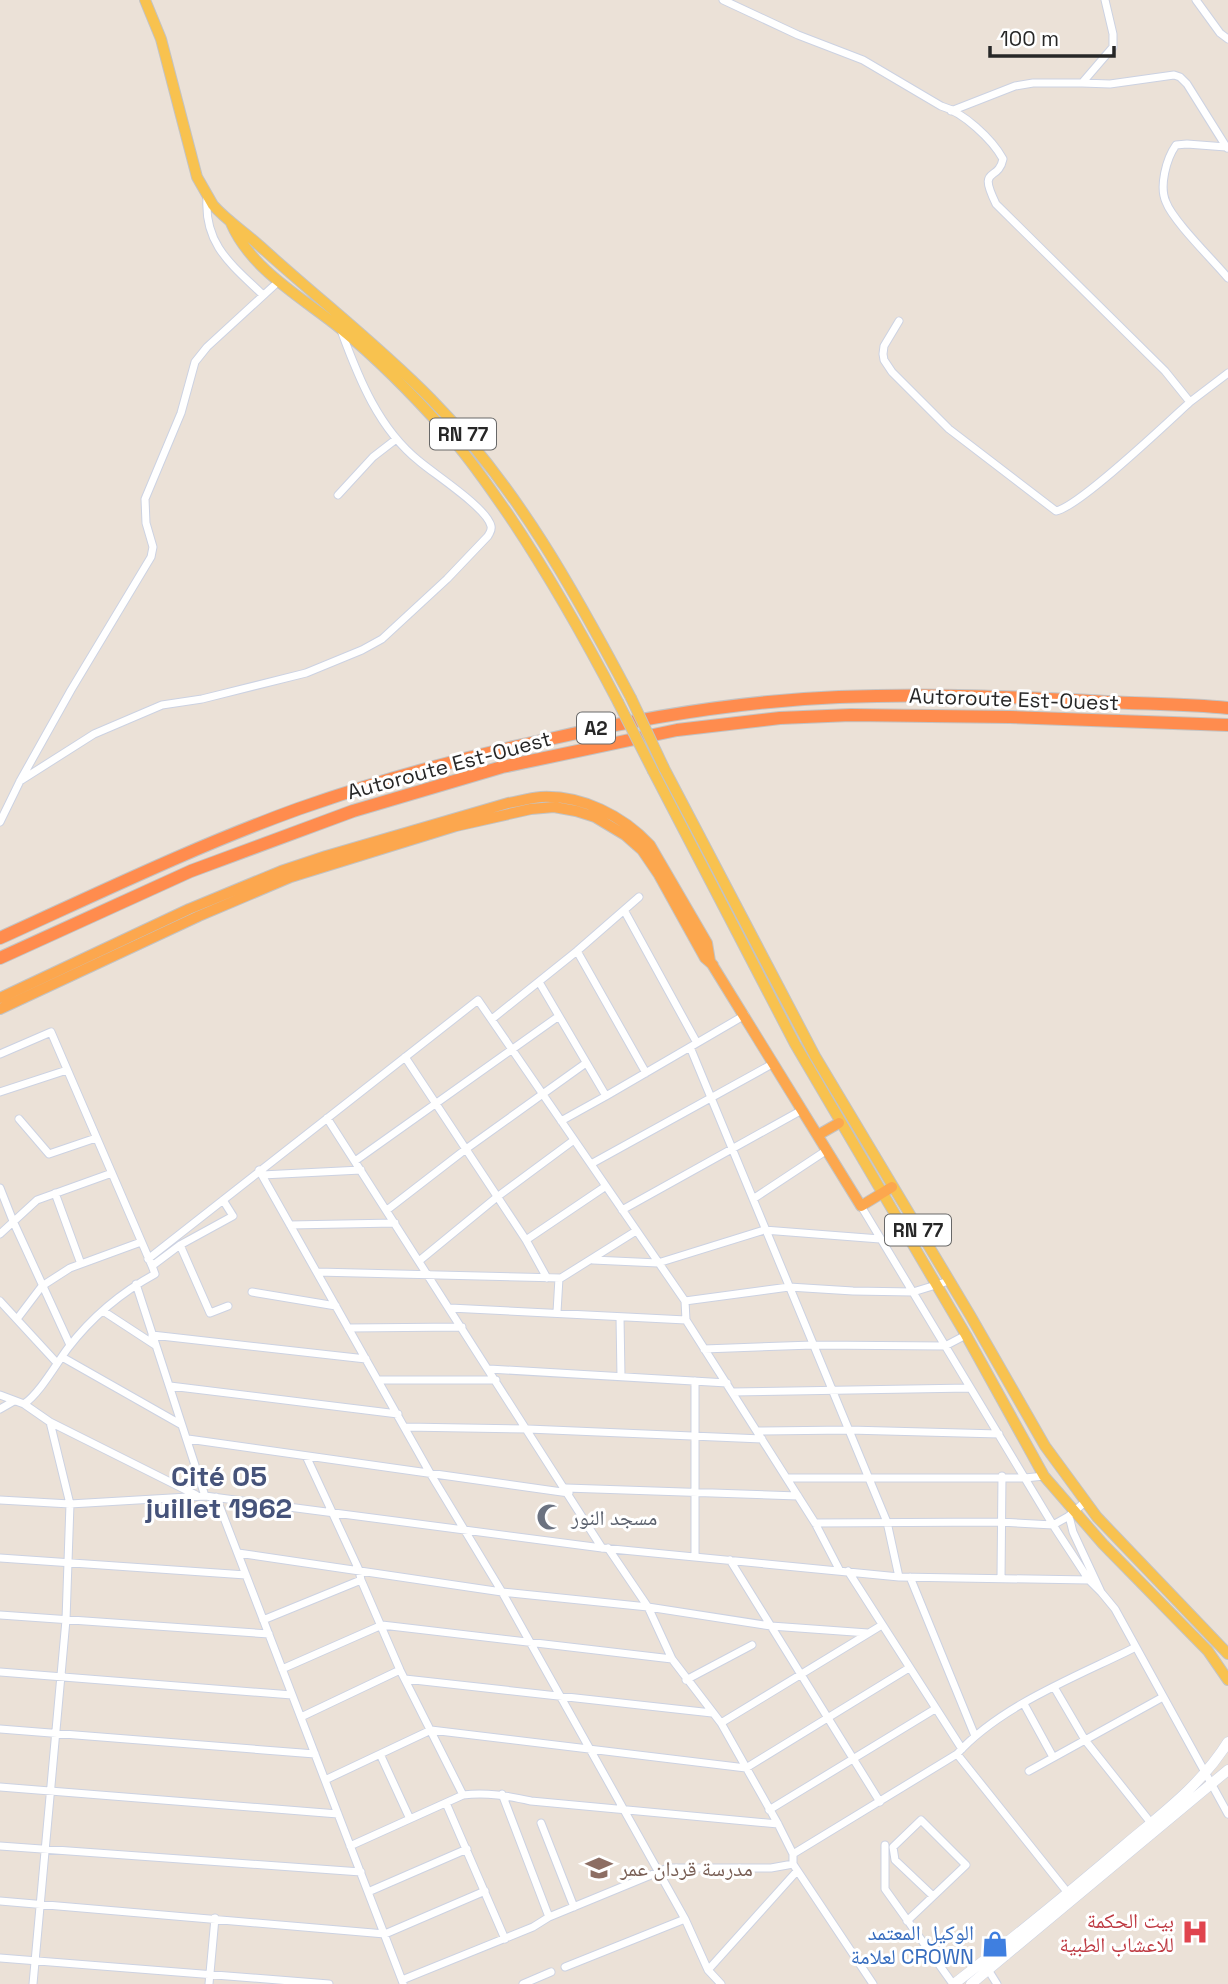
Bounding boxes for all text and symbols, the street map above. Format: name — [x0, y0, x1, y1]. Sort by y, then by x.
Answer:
scale bar — [990, 14, 1114, 58]
text: 100 m — [1000, 25, 1059, 52]
road number: RN 77 — [430, 418, 496, 449]
street label: Autoroute Est-Ouest — [909, 682, 1119, 716]
road number: A2 — [577, 712, 615, 744]
street label: Autoroute Est-Ouest — [344, 725, 554, 805]
road number: RN 77 — [885, 1214, 951, 1246]
district label: Cité 05 juillet 1962 — [145, 1458, 292, 1526]
mosque icon: مسجد النور — [535, 1502, 565, 1532]
place label: مسجد النور — [570, 1504, 657, 1531]
school or university icon: مدرسة قردان عمر — [584, 1853, 614, 1883]
place label: مدرسة قردان عمر — [619, 1855, 753, 1882]
place label: بيت الحكمة للاعشاب الطبية — [1059, 1907, 1174, 1958]
hospital icon: بيت الحكمة للاعشاب الطبية — [1180, 1917, 1210, 1947]
place label: الوكيل المعتمد لعلامة CROWN — [851, 1919, 974, 1970]
shop icon: الوكيل المعتمد لعلامة CROWN — [980, 1929, 1010, 1959]

